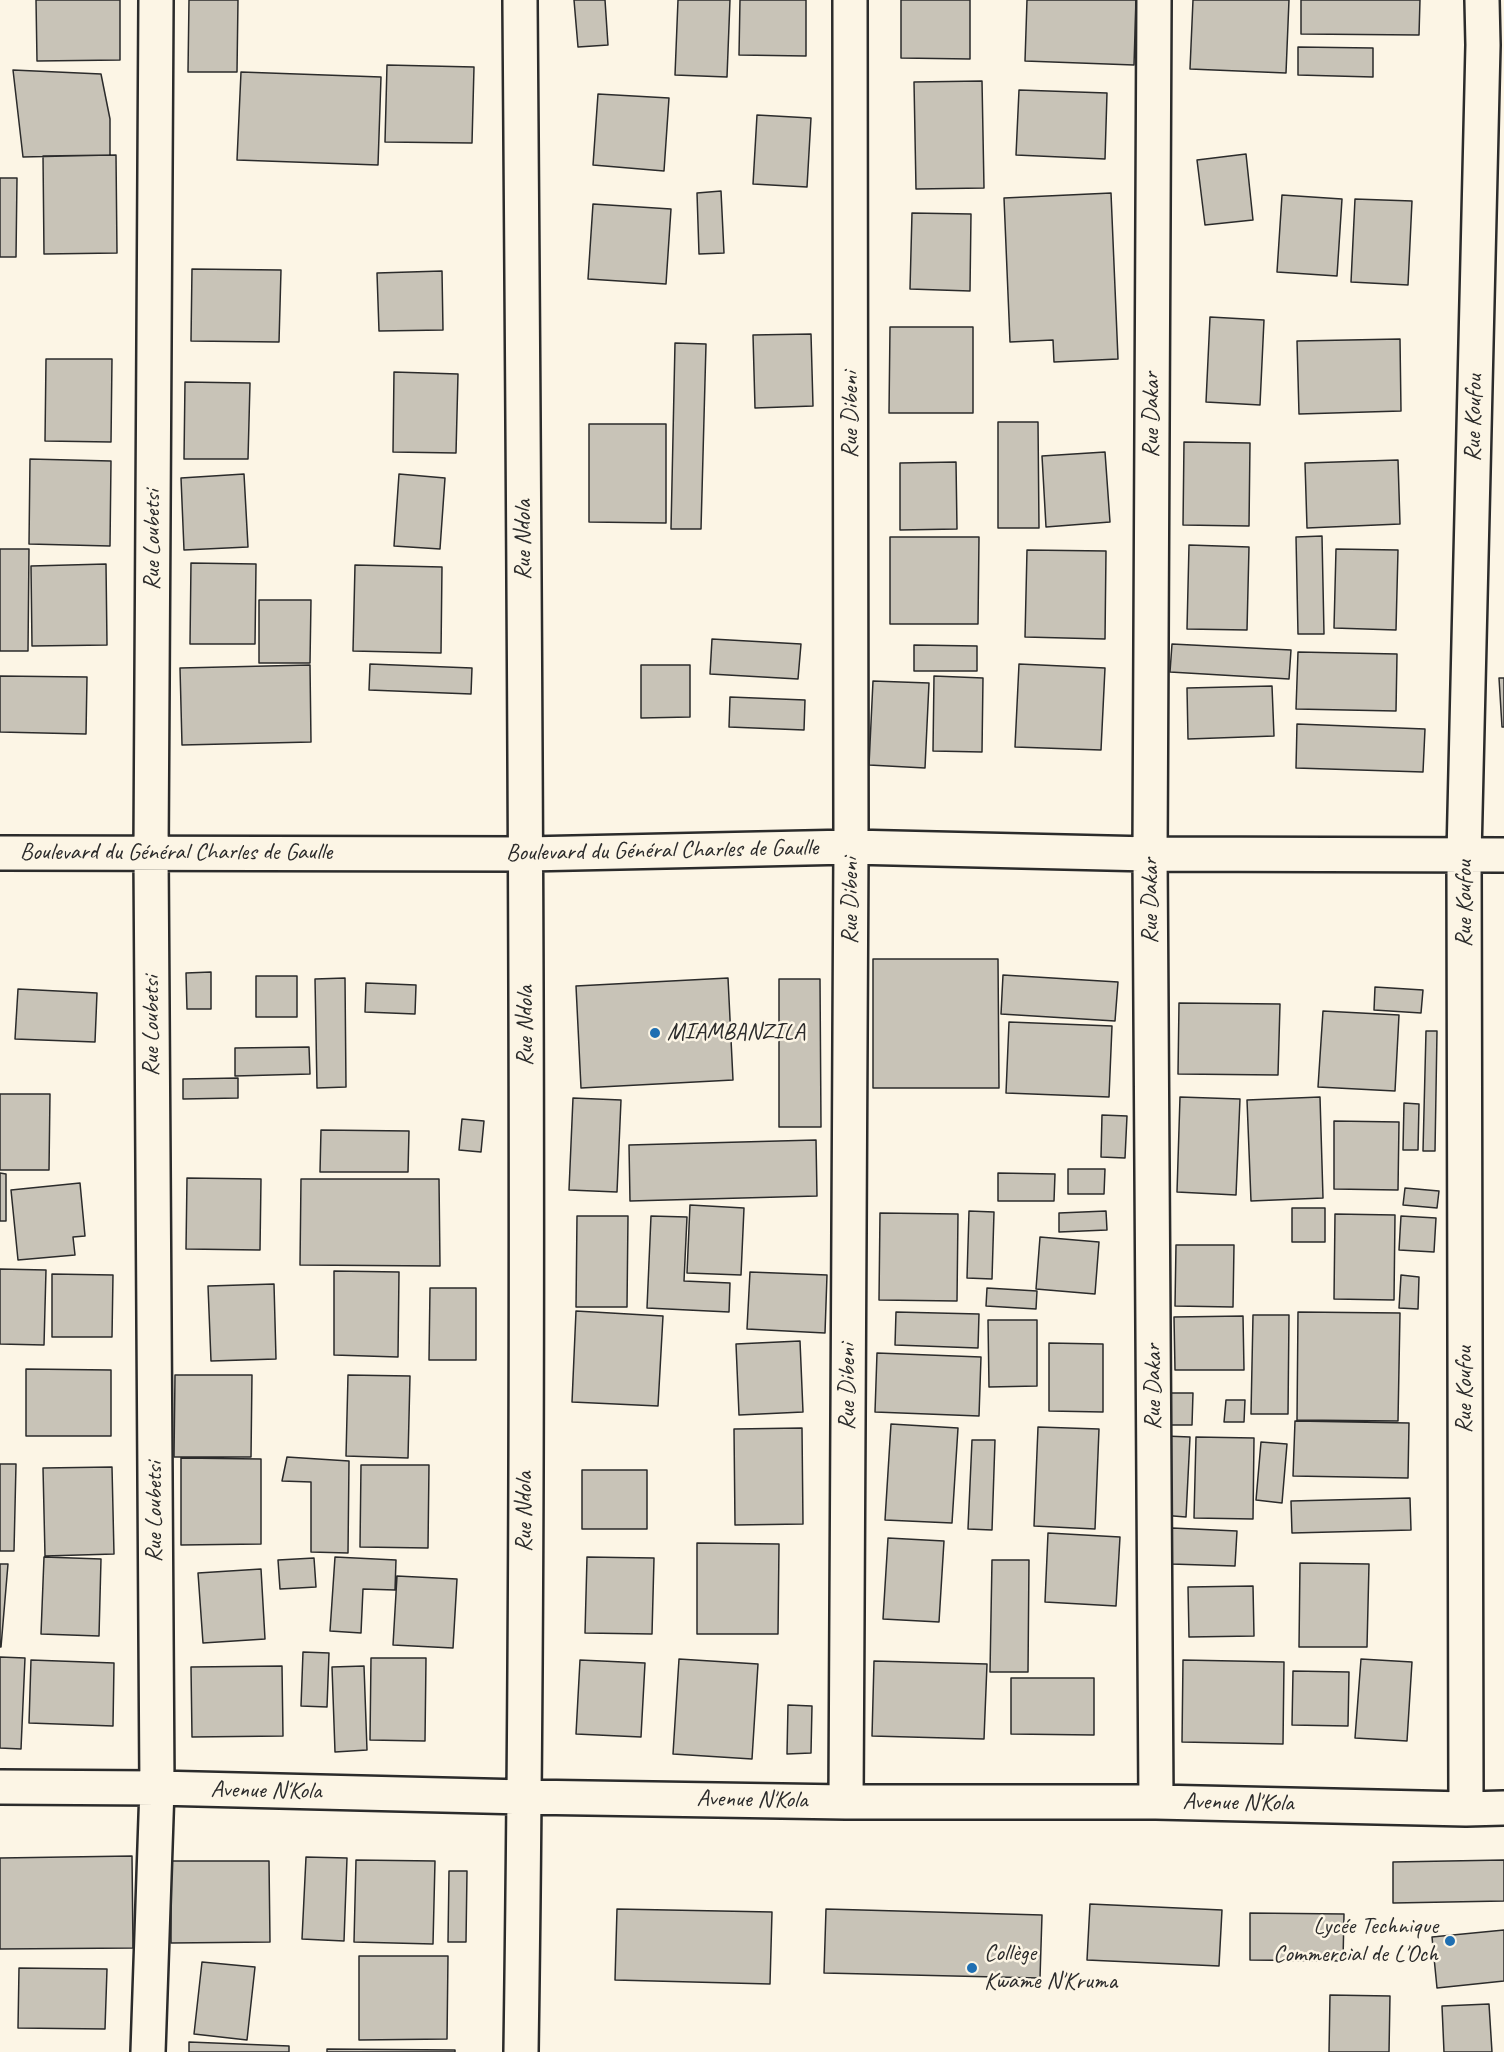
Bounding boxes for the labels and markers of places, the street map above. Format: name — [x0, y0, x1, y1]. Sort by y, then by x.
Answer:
place label: MIAMBANZILA — [667, 1019, 805, 1047]
marker: MIAMBANZILA — [648, 1026, 662, 1040]
place label: Lycée Technique Commercial de L'Och — [1273, 1913, 1438, 1969]
marker: Lycée Technique Commercial de L'Och — [1443, 1934, 1457, 1948]
place label: Collège Kwame N'Kruma — [984, 1940, 1117, 1996]
marker: Collège Kwame N'Kruma — [965, 1961, 979, 1975]

